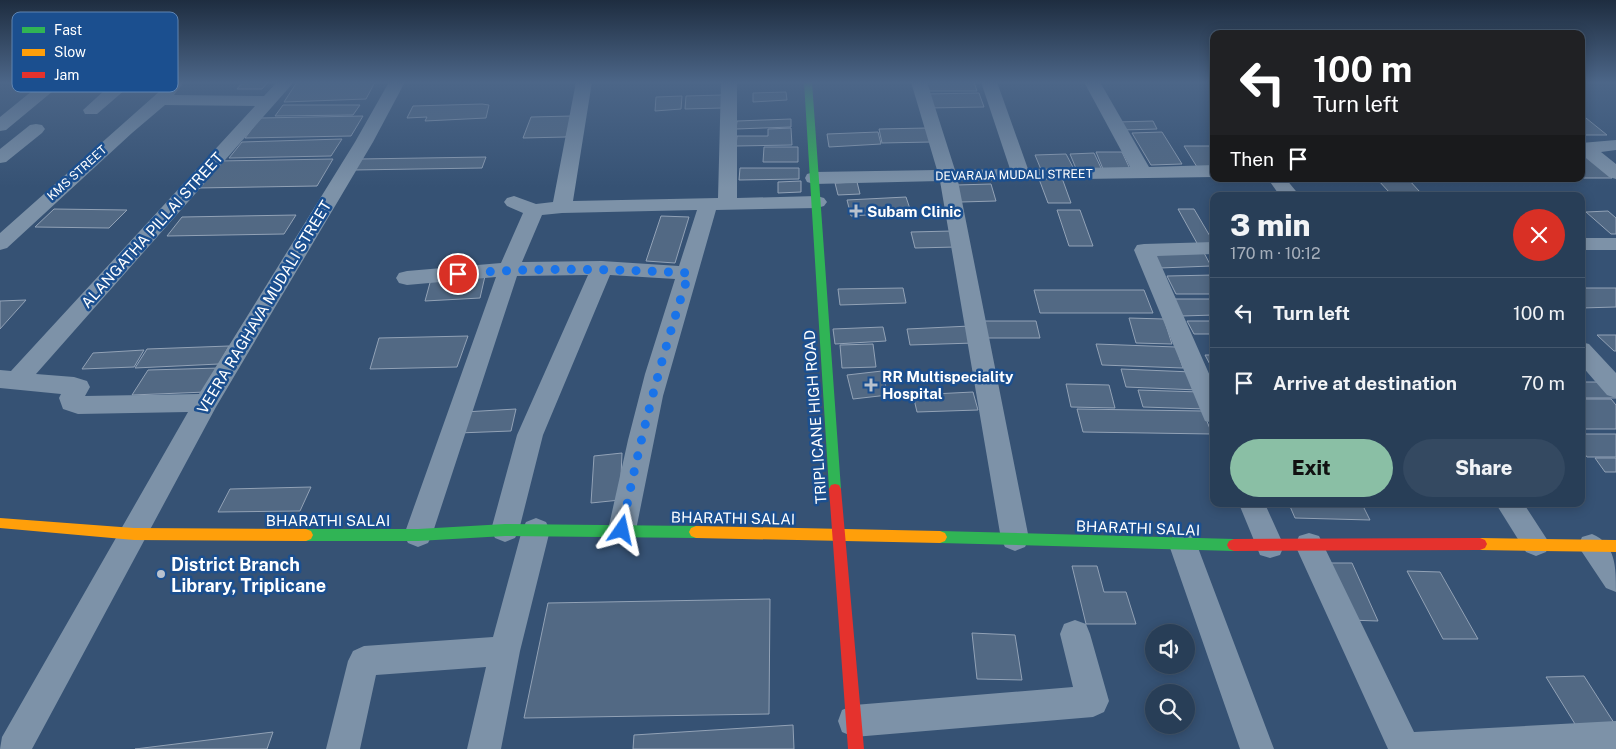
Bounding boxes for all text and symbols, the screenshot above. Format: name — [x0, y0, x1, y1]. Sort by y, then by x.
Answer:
legend — [12, 12, 178, 92]
text: Fast — [54, 22, 82, 38]
text: Slow — [54, 44, 86, 60]
text: 100 m — [1313, 49, 1412, 90]
icon: left — [1230, 50, 1295, 115]
text: Jam — [54, 67, 79, 83]
text: Turn left — [1313, 91, 1399, 117]
street label: KMS STREET — [44, 143, 110, 203]
icon: arrive — [1284, 145, 1312, 173]
text: Then — [1230, 148, 1274, 170]
street label: ALANGATHA PILLAI STREET — [78, 149, 226, 311]
street label: DEVARAJA MUDALI STREET — [935, 167, 1093, 183]
street label: VEERA RAGHAVA MUDALI STREET — [194, 197, 335, 417]
place label: Subam Clinic — [867, 203, 962, 220]
marker: Subam Clinic — [849, 204, 863, 218]
text: 3 min — [1230, 207, 1311, 243]
button: close — [1513, 209, 1565, 261]
text: 170 m · 10:12 — [1230, 244, 1321, 263]
pin — [437, 253, 479, 295]
icon: arrive — [444, 260, 472, 288]
icon: left — [1230, 299, 1258, 327]
text: Turn left — [1273, 302, 1350, 324]
text: 100 m — [1513, 302, 1565, 324]
street label: TRIPLICANE HIGH ROAD — [800, 330, 830, 504]
place label: RR Multispeciality Hospital — [882, 368, 1014, 402]
icon: arrive — [1230, 369, 1258, 397]
text: Arrive at destination — [1273, 372, 1457, 394]
text: 70 m — [1521, 372, 1565, 394]
marker: RR Multispeciality Hospital — [864, 378, 878, 392]
button: Exit — [1230, 439, 1393, 497]
button: Share — [1403, 439, 1565, 497]
position arrow — [595, 503, 647, 555]
street label: BHARATHI SALAI — [671, 508, 795, 528]
street label: BHARATHI SALAI — [266, 512, 390, 529]
street label: BHARATHI SALAI — [1076, 517, 1200, 539]
place label: District Branch Library, Triplicane — [171, 554, 326, 596]
marker: District Branch Library, Triplicane — [155, 568, 167, 580]
map controls — [1145, 624, 1195, 734]
button: sound — [1145, 624, 1195, 674]
button: search — [1145, 684, 1195, 734]

